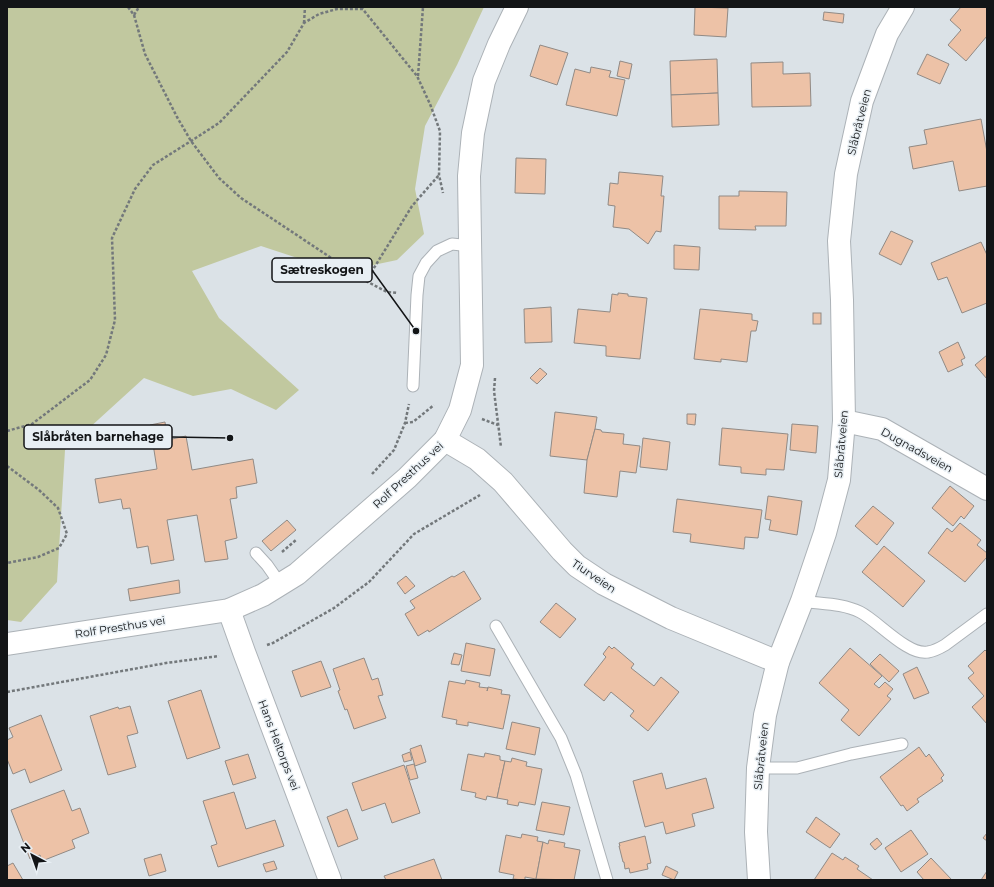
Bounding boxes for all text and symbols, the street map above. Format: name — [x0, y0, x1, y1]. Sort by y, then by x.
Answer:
street label: Slåbråtveien — [844, 87, 874, 157]
callout: Sætreskogen — [272, 258, 372, 282]
text: Sætreskogen — [280, 262, 364, 277]
street label: Slåbråtveien — [831, 410, 851, 478]
street label: Dugnadsveien — [879, 424, 955, 476]
callout: Slåbråten barnehage — [24, 425, 172, 449]
text: Slåbråten barnehage — [32, 429, 164, 444]
street label: Rolf Presthus vei — [370, 439, 446, 511]
street label: Tiurveien — [569, 556, 619, 596]
street label: Rolf Presthus vei — [74, 613, 166, 641]
street label: Hans Heltorps vei — [255, 698, 303, 792]
street label: Slåbråtveien — [750, 721, 772, 791]
north arrow — [12, 835, 52, 875]
text: N — [17, 839, 33, 856]

